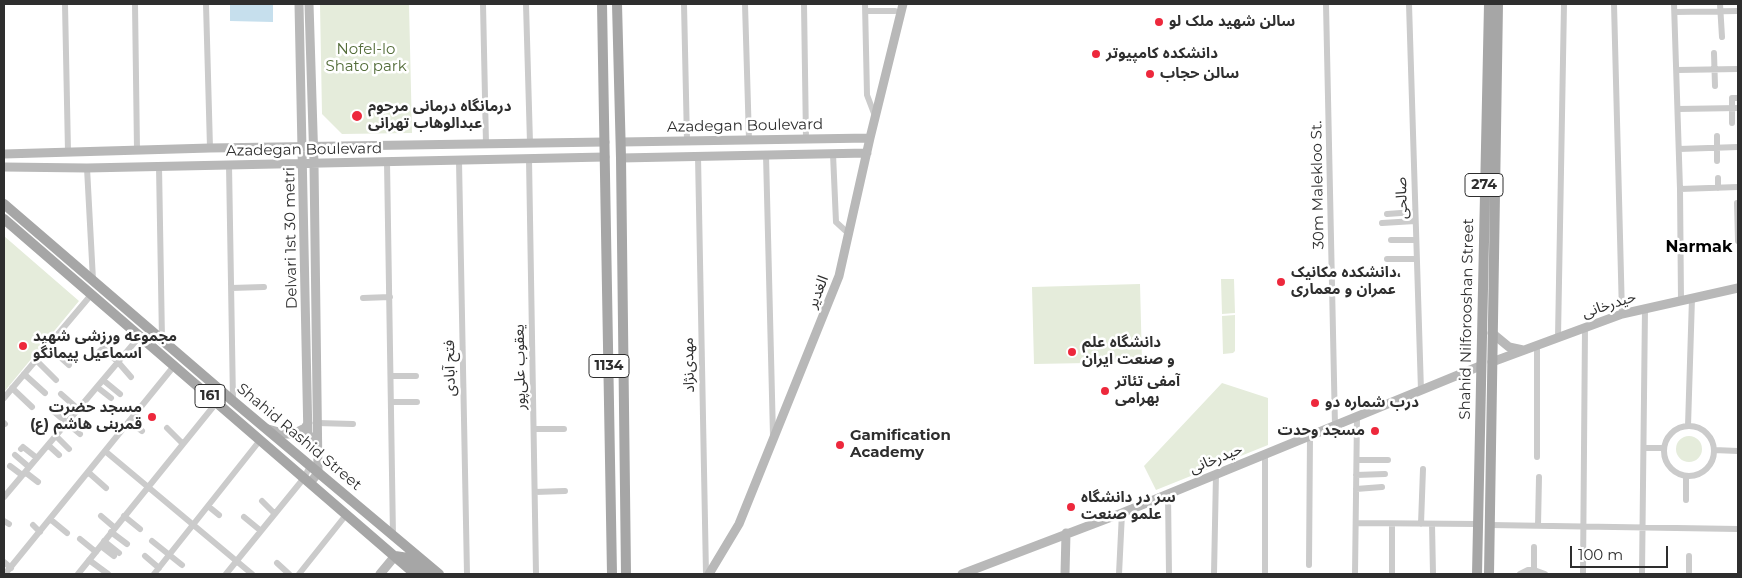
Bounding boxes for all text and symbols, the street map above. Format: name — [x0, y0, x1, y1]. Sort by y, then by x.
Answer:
place label: سالن شهید ملک لو — [1169, 13, 1295, 31]
marker: سالن شهید ملک لو — [1153, 16, 1165, 28]
park label: Nofel-lo Shato park — [325, 41, 407, 76]
place label: دانشکده کامپیوتر — [1106, 45, 1218, 63]
marker: دانشکده کامپیوتر — [1090, 48, 1102, 60]
place label: سالن حجاب — [1160, 65, 1239, 83]
marker: سالن حجاب — [1144, 68, 1156, 80]
place label: درمانگاه درمانی مرحوم عبدالوهاب تهرانی — [368, 98, 511, 133]
marker: درمانگاه درمانی مرحوم عبدالوهاب تهرانی — [350, 109, 364, 123]
street label: Azadegan Boulevard — [667, 116, 823, 136]
street label: 30m Malekloo St. — [1308, 120, 1328, 250]
street label: Azadegan Boulevard — [226, 140, 382, 160]
street label: Delvari 1st 30 metri — [281, 167, 301, 309]
road number: 274 — [1465, 174, 1503, 196]
street label: صالحی — [1392, 176, 1412, 220]
street label: Shahid Nilforooshan Street — [1456, 218, 1478, 420]
district label: Narmak — [1666, 237, 1732, 257]
place label: دانشکده مکانیک، عمران و معماری — [1291, 264, 1402, 299]
street label: الغدیر — [803, 273, 833, 311]
marker: دانشکده مکانیک، عمران و معماری — [1275, 276, 1287, 288]
street label: حیدرخانی — [1580, 288, 1638, 322]
street label: یعقوب علی‌پور — [510, 324, 530, 410]
place label: مجموعه ورزشی شهید اسماعیل پیمانگو — [33, 328, 177, 363]
place label: دانشگاه علم و صنعت ایران — [1082, 334, 1175, 369]
street label: مهدی‌نژاد — [680, 337, 698, 393]
marker: مجموعه ورزشی شهید اسماعیل پیمانگو — [17, 340, 29, 352]
street label: فتح آبادی — [441, 340, 459, 396]
marker: دانشگاه علم و صنعت ایران — [1066, 346, 1078, 358]
road number: 1134 — [589, 354, 629, 378]
place label: آمفی تئاتر بهرامی — [1115, 373, 1180, 408]
street label: Shahid Rashid Street — [233, 380, 365, 494]
road number: 161 — [195, 384, 225, 408]
marker: آمفی تئاتر بهرامی — [1099, 385, 1111, 397]
place label: درب شماره دو — [1325, 394, 1419, 412]
marker: درب شماره دو — [1309, 397, 1321, 409]
place label: مسجد حضرت قمربنی هاشم (ع) — [30, 399, 142, 434]
marker: مسجد حضرت قمربنی هاشم (ع) — [146, 411, 158, 423]
place label: مسجد وحدت — [1278, 422, 1365, 440]
marker: مسجد وحدت — [1369, 425, 1381, 437]
place label: Gamification Academy — [850, 427, 951, 462]
marker: Gamification Academy — [834, 439, 846, 451]
street label: حیدرخانی — [1187, 440, 1245, 478]
place label: سر در دانشگاه علمو صنعت — [1081, 489, 1176, 524]
marker: سر در دانشگاه علمو صنعت — [1065, 501, 1077, 513]
scale bar — [1572, 536, 1670, 568]
text: 100 m — [1578, 545, 1623, 564]

